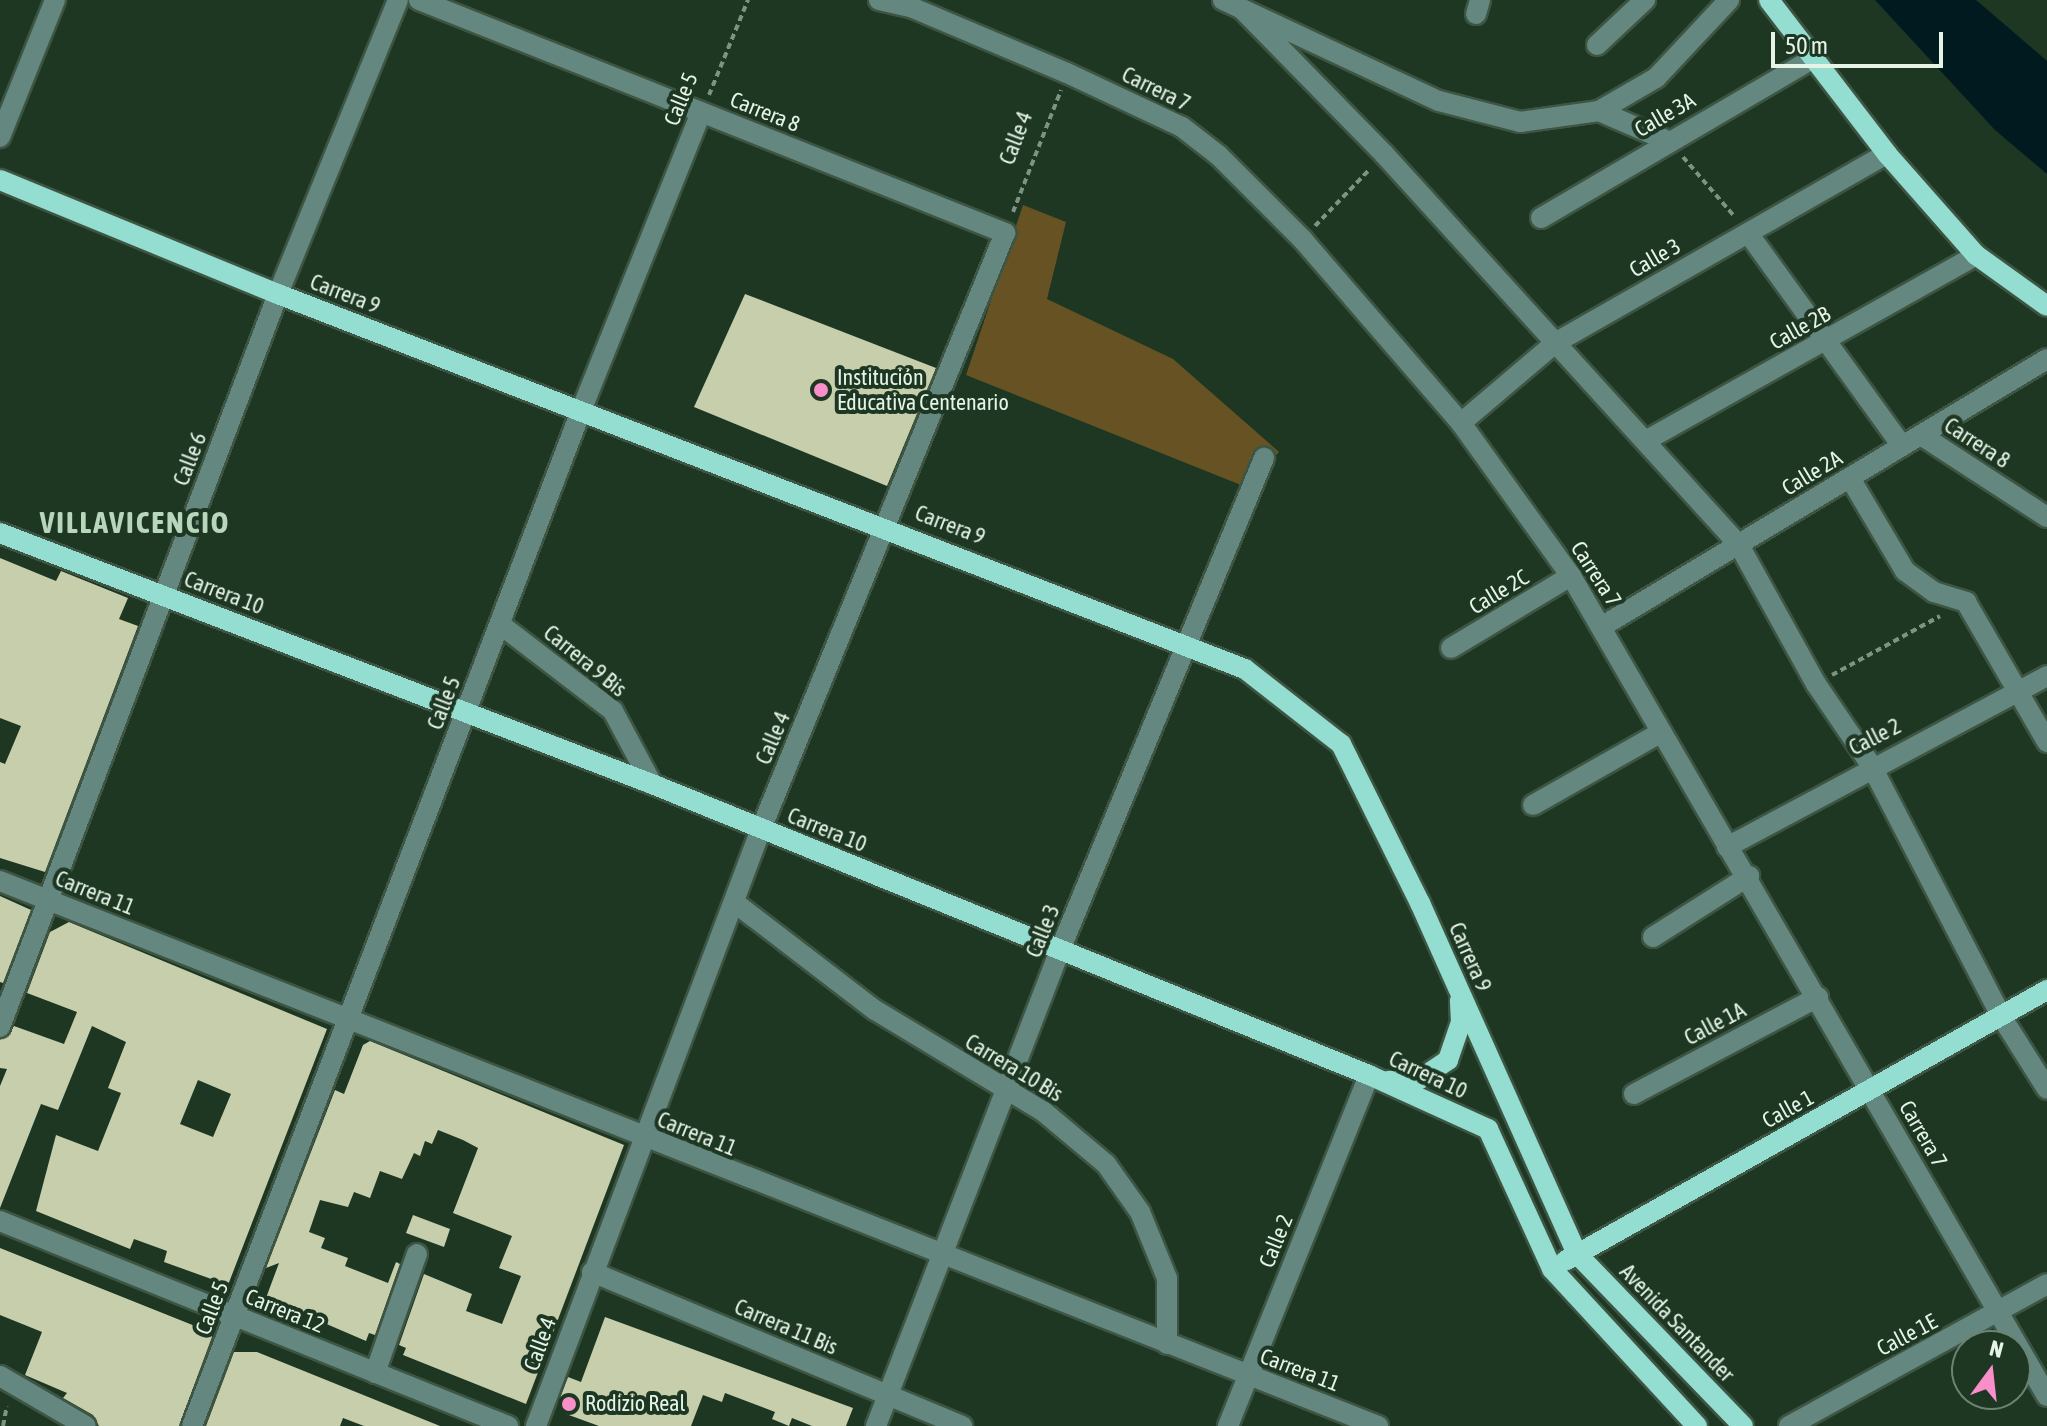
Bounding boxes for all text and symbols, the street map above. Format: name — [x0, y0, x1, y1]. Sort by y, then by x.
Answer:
scale bar — [1775, 16, 1947, 66]
text: 50 m — [1785, 32, 1828, 59]
street label: Carrera 7 — [1118, 61, 1194, 117]
street label: Calle 5 — [658, 69, 704, 129]
street label: Carrera 8 — [726, 86, 804, 138]
street label: Calle 3A — [1630, 87, 1700, 143]
street label: Calle 4 — [994, 108, 1038, 168]
street label: Calle 3 — [1625, 233, 1685, 283]
street label: Carrera 9 — [306, 269, 384, 319]
street label: Calle 2B — [1765, 301, 1835, 355]
place label: Institución Educativa Centenario — [837, 364, 1009, 416]
marker: Institución Educativa Centenario — [812, 381, 830, 399]
street label: Carrera 8 — [1939, 412, 2015, 474]
street label: Calle 6 — [168, 429, 212, 489]
street label: Calle 2A — [1777, 445, 1847, 501]
street label: Carrera 9 — [911, 500, 989, 550]
district label: VILLAVICENCIO — [40, 504, 230, 540]
street label: Carrera 7 — [1565, 536, 1627, 612]
street label: Calle 2C — [1464, 564, 1534, 620]
street label: Carrera 10 — [180, 566, 268, 620]
street label: Carrera 9 Bis — [538, 620, 632, 702]
street label: Calle 5 — [422, 673, 466, 733]
street label: Calle 4 — [750, 708, 796, 768]
street label: Calle 2 — [1845, 713, 1905, 761]
street label: Carrera 10 — [784, 802, 870, 858]
street label: Carrera 11 — [52, 865, 138, 921]
street label: Calle 3 — [1020, 901, 1066, 961]
street label: Carrera 9 — [1443, 918, 1497, 996]
street label: Calle 1A — [1680, 997, 1750, 1051]
street label: Carrera 10 Bis — [960, 1029, 1068, 1107]
street label: Carrera 10 — [1385, 1045, 1471, 1105]
street label: Calle 1 — [1758, 1084, 1818, 1134]
street label: Carrera 7 — [1893, 1096, 1953, 1172]
street label: Carrera 11 — [654, 1106, 740, 1162]
street label: Calle 2 — [1253, 1211, 1299, 1271]
street label: Avenida Santander — [1614, 1259, 1740, 1387]
street label: Calle 5 — [190, 1278, 234, 1338]
street label: Carrera 12 — [242, 1283, 328, 1339]
street label: Carrera 11 Bis — [731, 1293, 841, 1361]
street label: Calle 1E — [1872, 1308, 1942, 1362]
street label: Calle 4 — [518, 1314, 562, 1374]
north arrow — [1951, 1330, 2031, 1410]
text: N — [1987, 1335, 2006, 1363]
street label: Carrera 11 — [1256, 1343, 1344, 1397]
place label: Rodizio Real — [585, 1391, 685, 1417]
marker: Rodizio Real — [560, 1395, 578, 1413]

